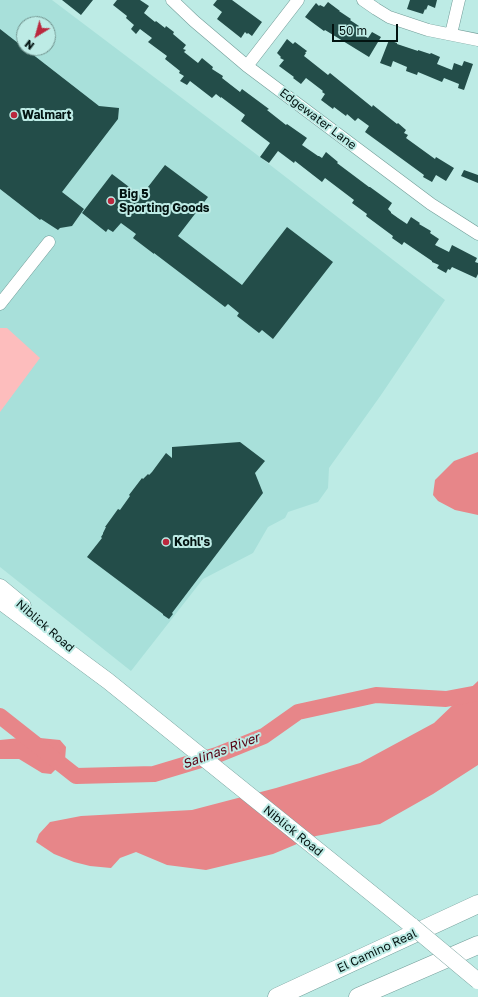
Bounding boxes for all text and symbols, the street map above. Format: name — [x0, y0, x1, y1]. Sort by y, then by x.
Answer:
north arrow — [16, 16, 56, 56]
scale bar — [334, 16, 400, 42]
text: 50 m — [339, 23, 367, 38]
text: N — [22, 37, 36, 53]
street label: Edgewater Lane — [277, 85, 359, 153]
place label: Walmart — [22, 108, 72, 122]
marker: Walmart — [9, 110, 19, 120]
place label: Big 5 Sporting Goods — [119, 187, 210, 215]
marker: Big 5 Sporting Goods — [106, 196, 116, 206]
place label: Kohl's — [174, 535, 210, 549]
marker: Kohl's — [161, 537, 171, 547]
street label: Niblick Road — [13, 597, 77, 655]
water label: Salinas River — [180, 730, 262, 772]
street label: Niblick Road — [260, 803, 326, 859]
street label: El Camino Real — [335, 926, 419, 976]

